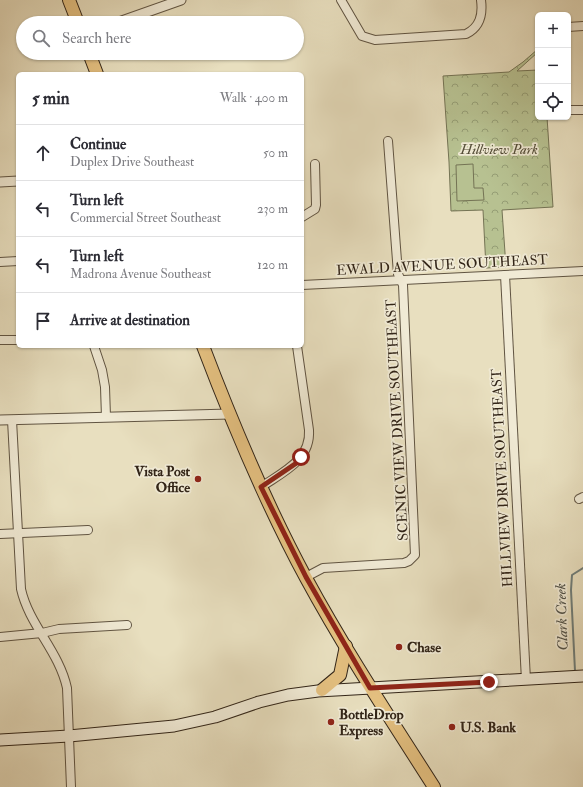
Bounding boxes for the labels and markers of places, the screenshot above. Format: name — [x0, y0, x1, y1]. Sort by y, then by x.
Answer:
place label: Vista Post Office — [134, 463, 190, 496]
marker: Vista Post Office — [193, 474, 203, 484]
place label: Chase — [407, 639, 441, 656]
marker: Chase — [394, 642, 404, 652]
place label: BottleDrop Express — [339, 706, 404, 740]
marker: BottleDrop Express — [326, 717, 336, 727]
place label: U.S. Bank — [460, 719, 516, 736]
marker: U.S. Bank — [447, 722, 457, 732]

